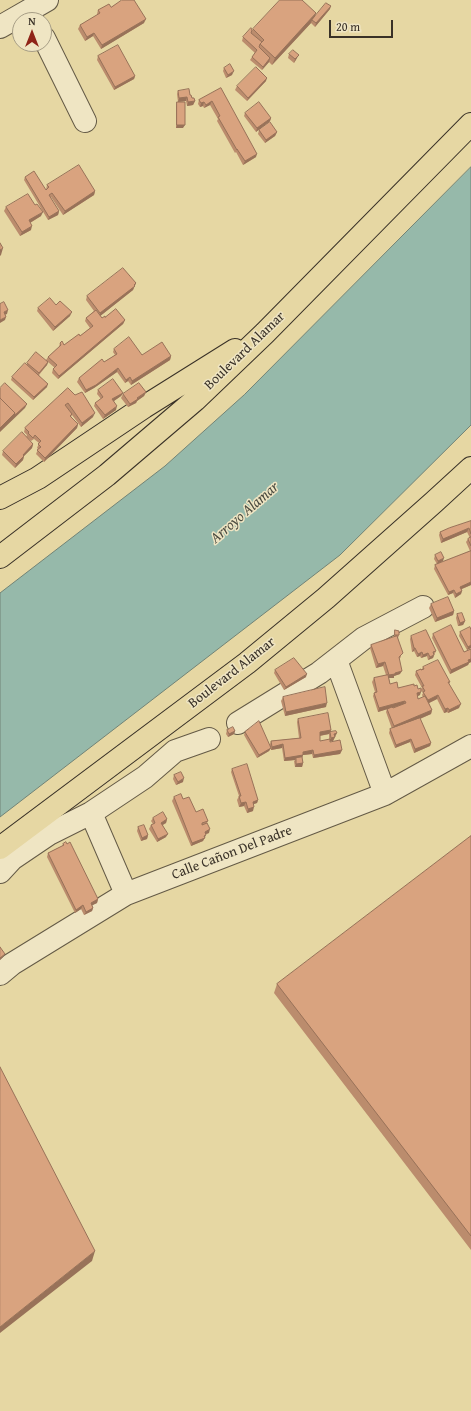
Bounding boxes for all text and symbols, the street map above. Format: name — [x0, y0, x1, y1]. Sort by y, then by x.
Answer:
north arrow — [12, 12, 52, 52]
scale bar — [331, 12, 395, 38]
text: N — [28, 13, 36, 29]
text: 20 m — [336, 18, 360, 35]
street label: Boulevard Alamar — [201, 308, 289, 394]
water label: Arroyo Alamar — [207, 478, 283, 548]
street label: Boulevard Alamar — [185, 634, 279, 712]
street label: Calle Cañon Del Padre — [169, 822, 295, 884]

